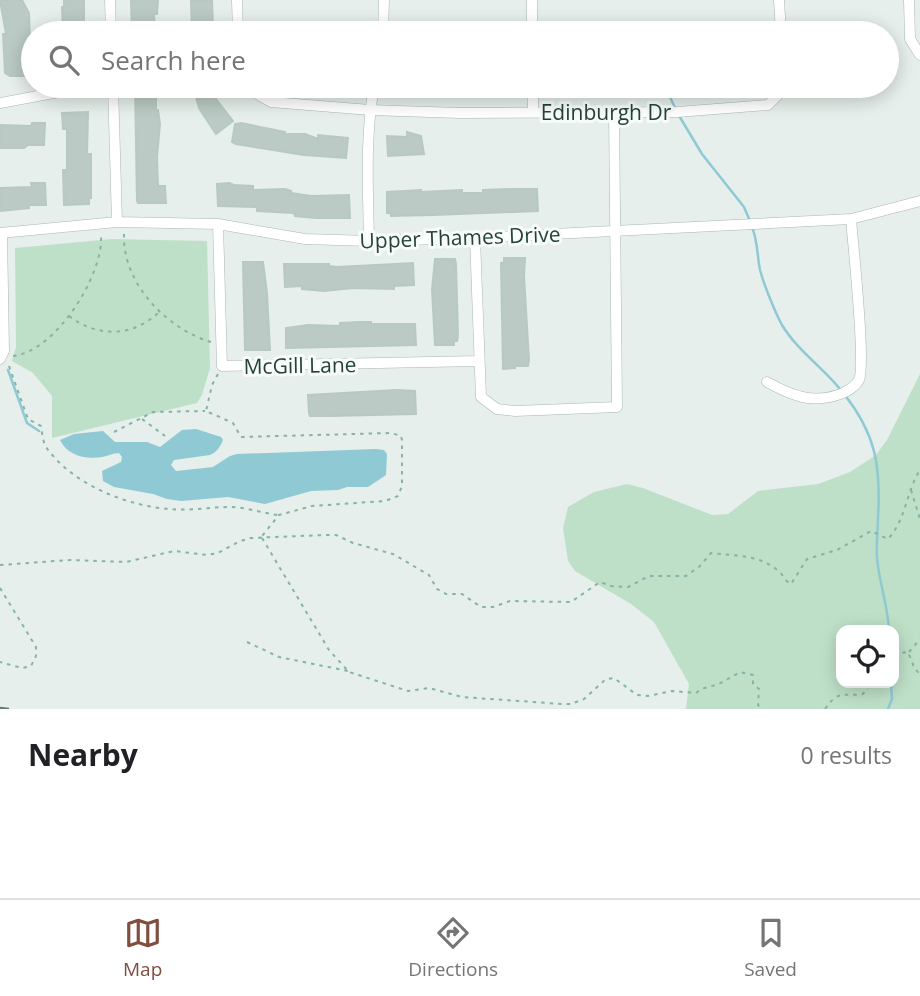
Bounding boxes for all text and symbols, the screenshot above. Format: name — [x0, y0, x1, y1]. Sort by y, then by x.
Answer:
search box — [21, 21, 899, 98]
icon: search — [45, 41, 83, 79]
text: Search here — [101, 42, 246, 78]
street label: Edinburgh Dr — [541, 98, 672, 126]
street label: Upper Thames Drive — [359, 220, 561, 254]
street label: McGill Lane — [243, 350, 357, 380]
map controls — [836, 625, 899, 688]
button: locate — [836, 625, 899, 688]
text: Nearby — [28, 734, 138, 775]
text: 0 results — [801, 739, 892, 771]
tab: Map — [123, 914, 162, 982]
tab: Directions — [408, 914, 498, 982]
tab: Saved — [744, 914, 797, 982]

